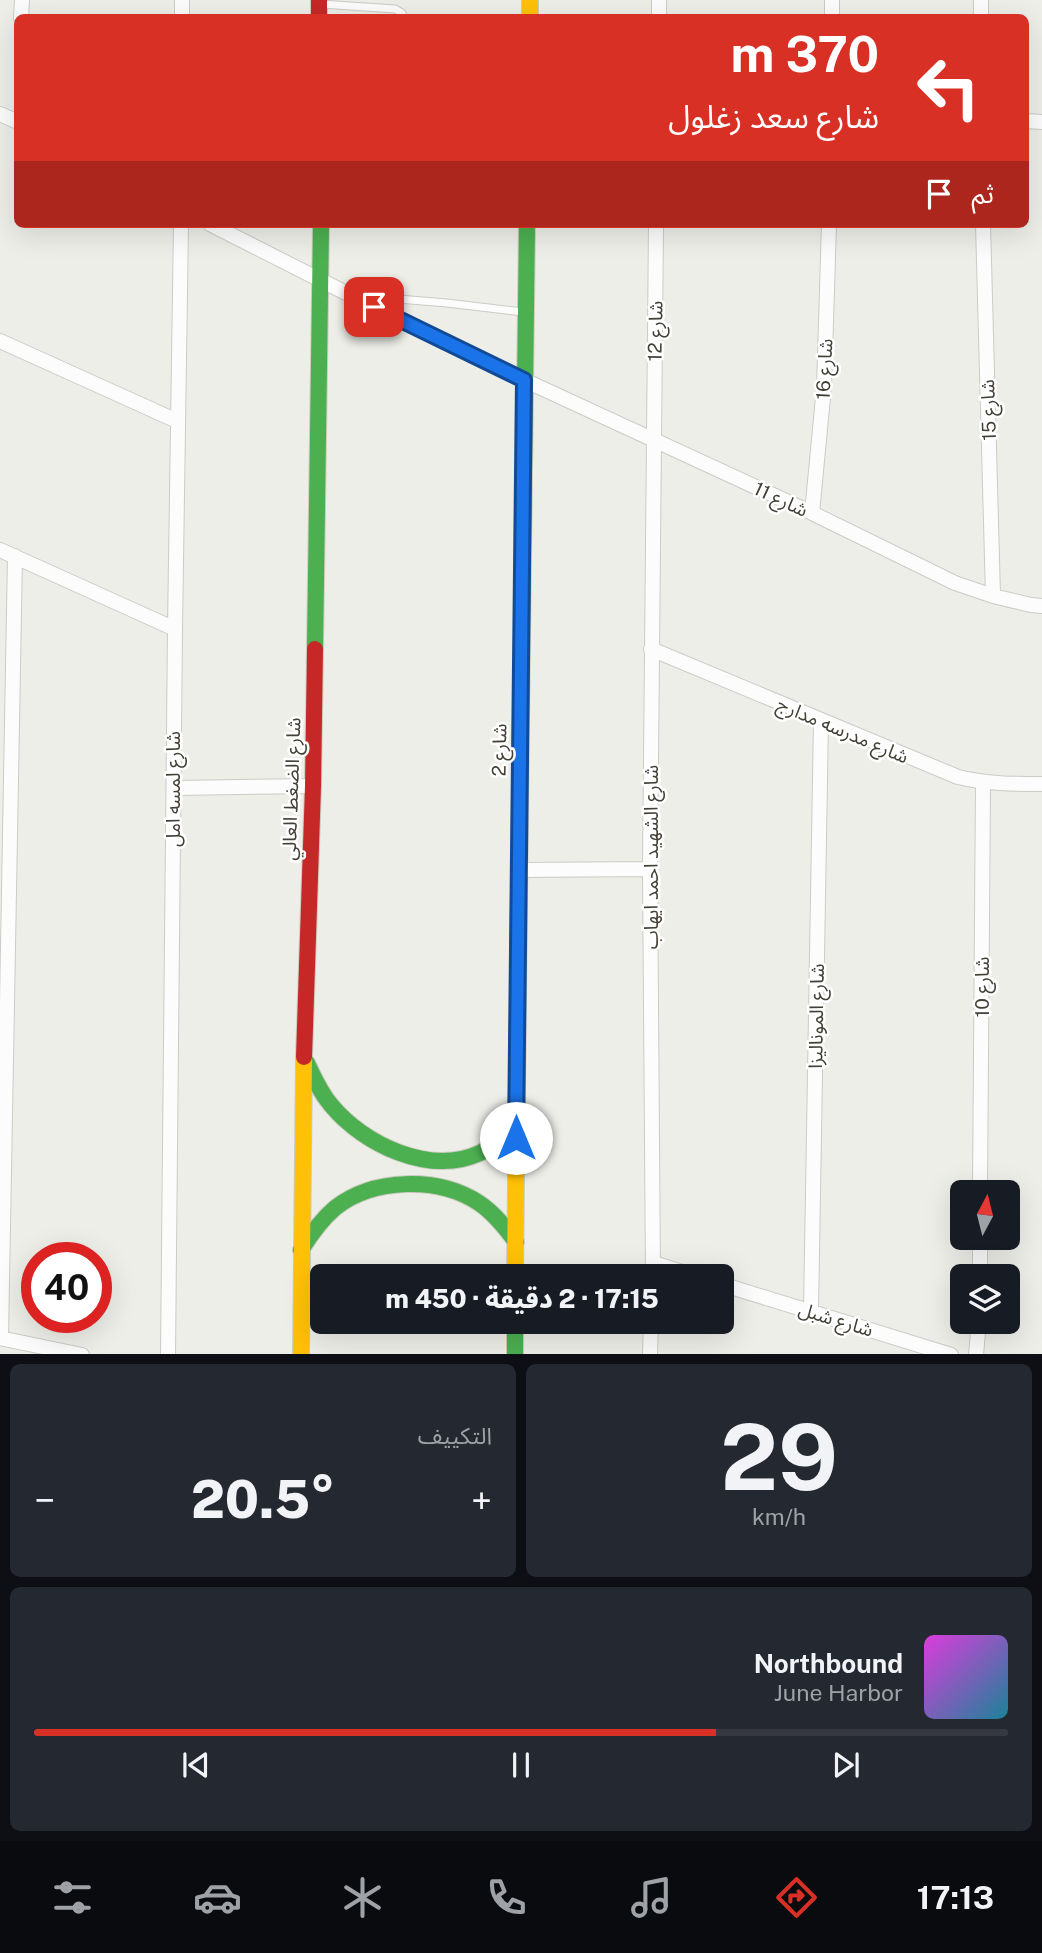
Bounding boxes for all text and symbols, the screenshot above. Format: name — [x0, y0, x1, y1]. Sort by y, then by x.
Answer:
text: 370 m — [730, 25, 879, 83]
icon: left — [903, 42, 994, 133]
text: شارع سعد زغلول — [668, 98, 879, 135]
icon: arrive — [920, 175, 958, 213]
text: ثم — [972, 178, 994, 209]
pin — [344, 277, 404, 337]
icon: arrive — [355, 288, 393, 326]
street label: شارع 12 — [643, 300, 670, 362]
street label: شارع 16 — [811, 338, 840, 400]
street label: شارع 15 — [976, 379, 1003, 441]
street label: شارع 11 — [749, 477, 812, 524]
street label: شارع مدرسه مدارج — [773, 692, 912, 770]
street label: شارع الضغط العالي — [278, 717, 309, 861]
street label: شارع 2 — [488, 723, 513, 777]
street label: شارع لمسه امل — [162, 731, 187, 847]
street label: شارع الشهيد احمد ايهاب — [640, 765, 665, 949]
street label: شارع 10 — [971, 956, 996, 1018]
street label: شارع الموناليزا — [804, 963, 831, 1069]
position arrow — [479, 1101, 553, 1175]
north arrow — [950, 1180, 1020, 1250]
map controls — [950, 1180, 1020, 1334]
speed limit sign: 40 — [21, 1242, 112, 1333]
button: layers — [950, 1264, 1020, 1334]
text: 17:15 · 2 دقيقة · 450 m — [385, 1283, 659, 1314]
street label: شارع شبل — [795, 1297, 876, 1344]
text: 29 — [720, 1404, 838, 1510]
text: التكييف — [418, 1422, 492, 1449]
text: 20.5° — [191, 1469, 335, 1530]
text: − — [34, 1478, 55, 1523]
text: + — [471, 1478, 492, 1523]
text: km/h — [752, 1503, 806, 1530]
text: Northbound — [754, 1648, 903, 1679]
text: June Harbor — [774, 1679, 903, 1706]
icon: previous — [177, 1746, 215, 1784]
icon: pause — [502, 1746, 540, 1784]
icon: next — [827, 1746, 865, 1784]
icon: filters — [48, 1873, 97, 1922]
icon: car — [193, 1873, 242, 1922]
icon: climate — [338, 1873, 387, 1922]
icon: phone — [482, 1873, 531, 1922]
icon: music — [627, 1873, 676, 1922]
icon: directions — [772, 1873, 821, 1922]
text: 17:13 — [917, 1879, 994, 1916]

